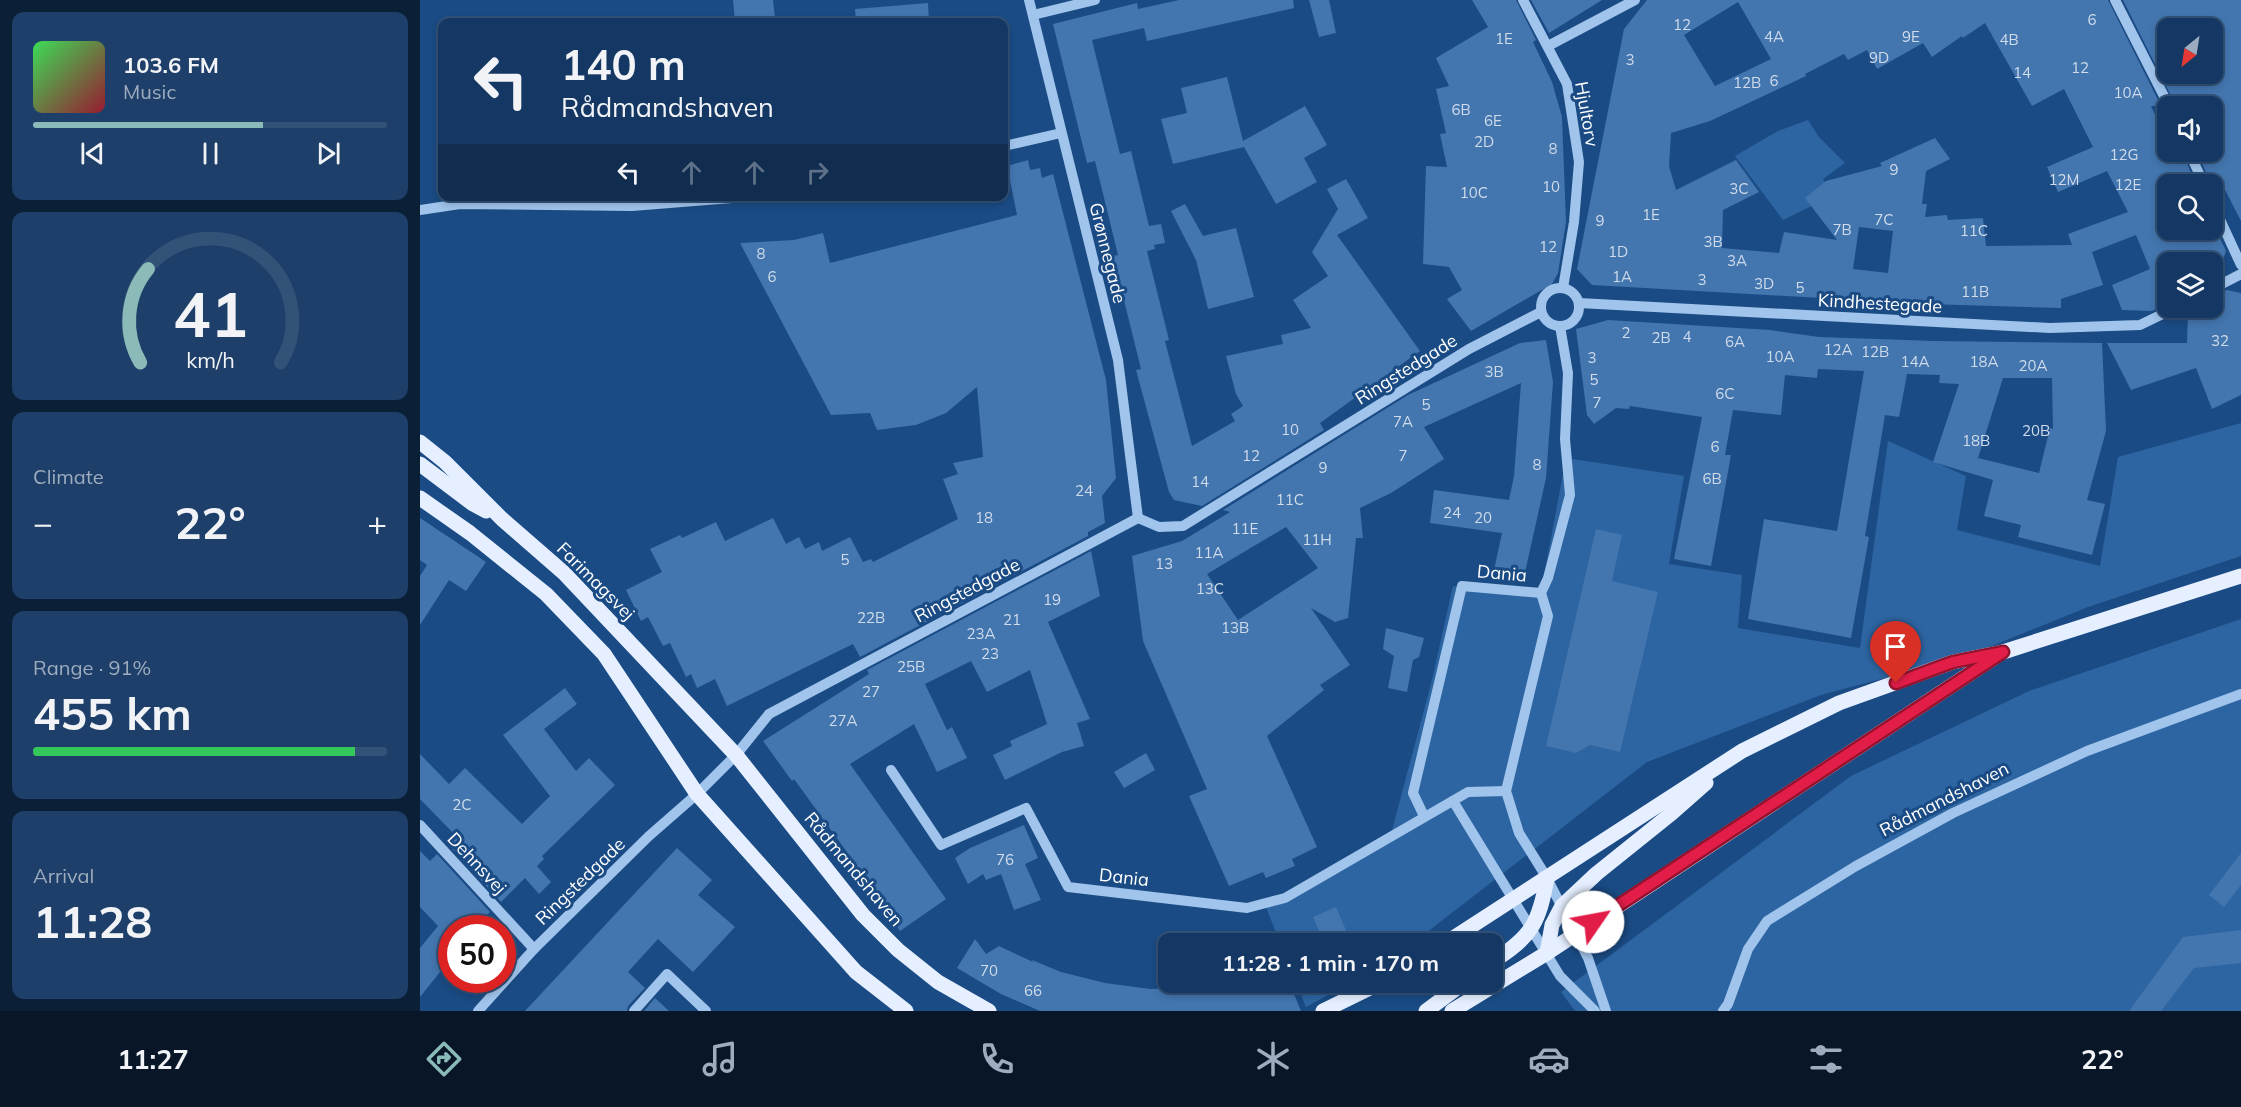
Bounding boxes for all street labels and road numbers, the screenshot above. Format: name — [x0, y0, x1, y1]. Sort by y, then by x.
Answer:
street label: Hjultorv — [1570, 80, 1604, 149]
street label: Grønnegade — [1084, 200, 1132, 306]
street label: Kindhestegade — [1817, 288, 1943, 318]
street label: Ringstedgade — [1351, 329, 1461, 409]
street label: Farimagsvej — [552, 537, 640, 625]
street label: Ringstedgade — [910, 553, 1024, 627]
street label: Dania — [1476, 559, 1528, 587]
street label: Rådmandshaven — [1876, 757, 2012, 841]
street label: Rådmandshaven — [800, 807, 908, 931]
street label: Dehnsvej — [442, 827, 512, 899]
street label: Ringstedgade — [530, 832, 630, 930]
street label: Dania — [1098, 863, 1150, 891]

